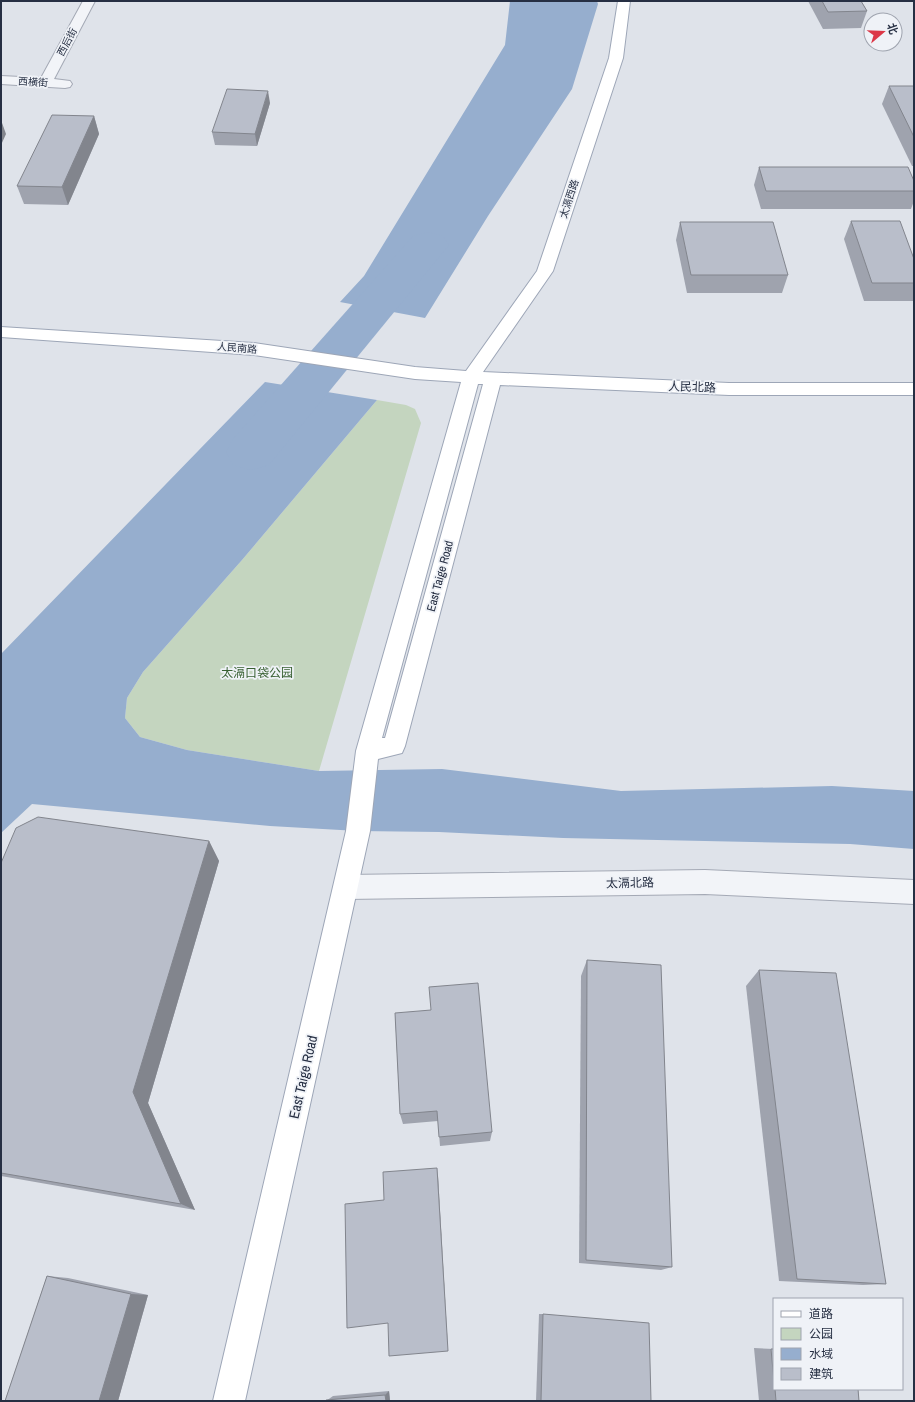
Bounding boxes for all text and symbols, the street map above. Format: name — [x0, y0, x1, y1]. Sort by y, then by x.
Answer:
north arrow — [863, 12, 903, 52]
text: 北 — [884, 21, 901, 36]
street label: 西后街 — [54, 26, 80, 58]
street label: 西横街 — [18, 74, 48, 90]
street label: 太滆西路 — [557, 178, 581, 220]
street label: 人民南路 — [217, 340, 257, 356]
street label: 人民北路 — [668, 378, 716, 396]
street label: East Taige Road — [423, 539, 457, 613]
park label: 太滆口袋公园 — [221, 665, 293, 681]
street label: 太滆北路 — [606, 875, 654, 891]
street label: East Taige Road — [285, 1034, 321, 1120]
legend — [773, 1298, 903, 1390]
text: 道路 — [809, 1306, 833, 1322]
text: 公园 — [809, 1326, 833, 1342]
text: 水域 — [809, 1346, 833, 1362]
text: 建筑 — [809, 1366, 833, 1382]

